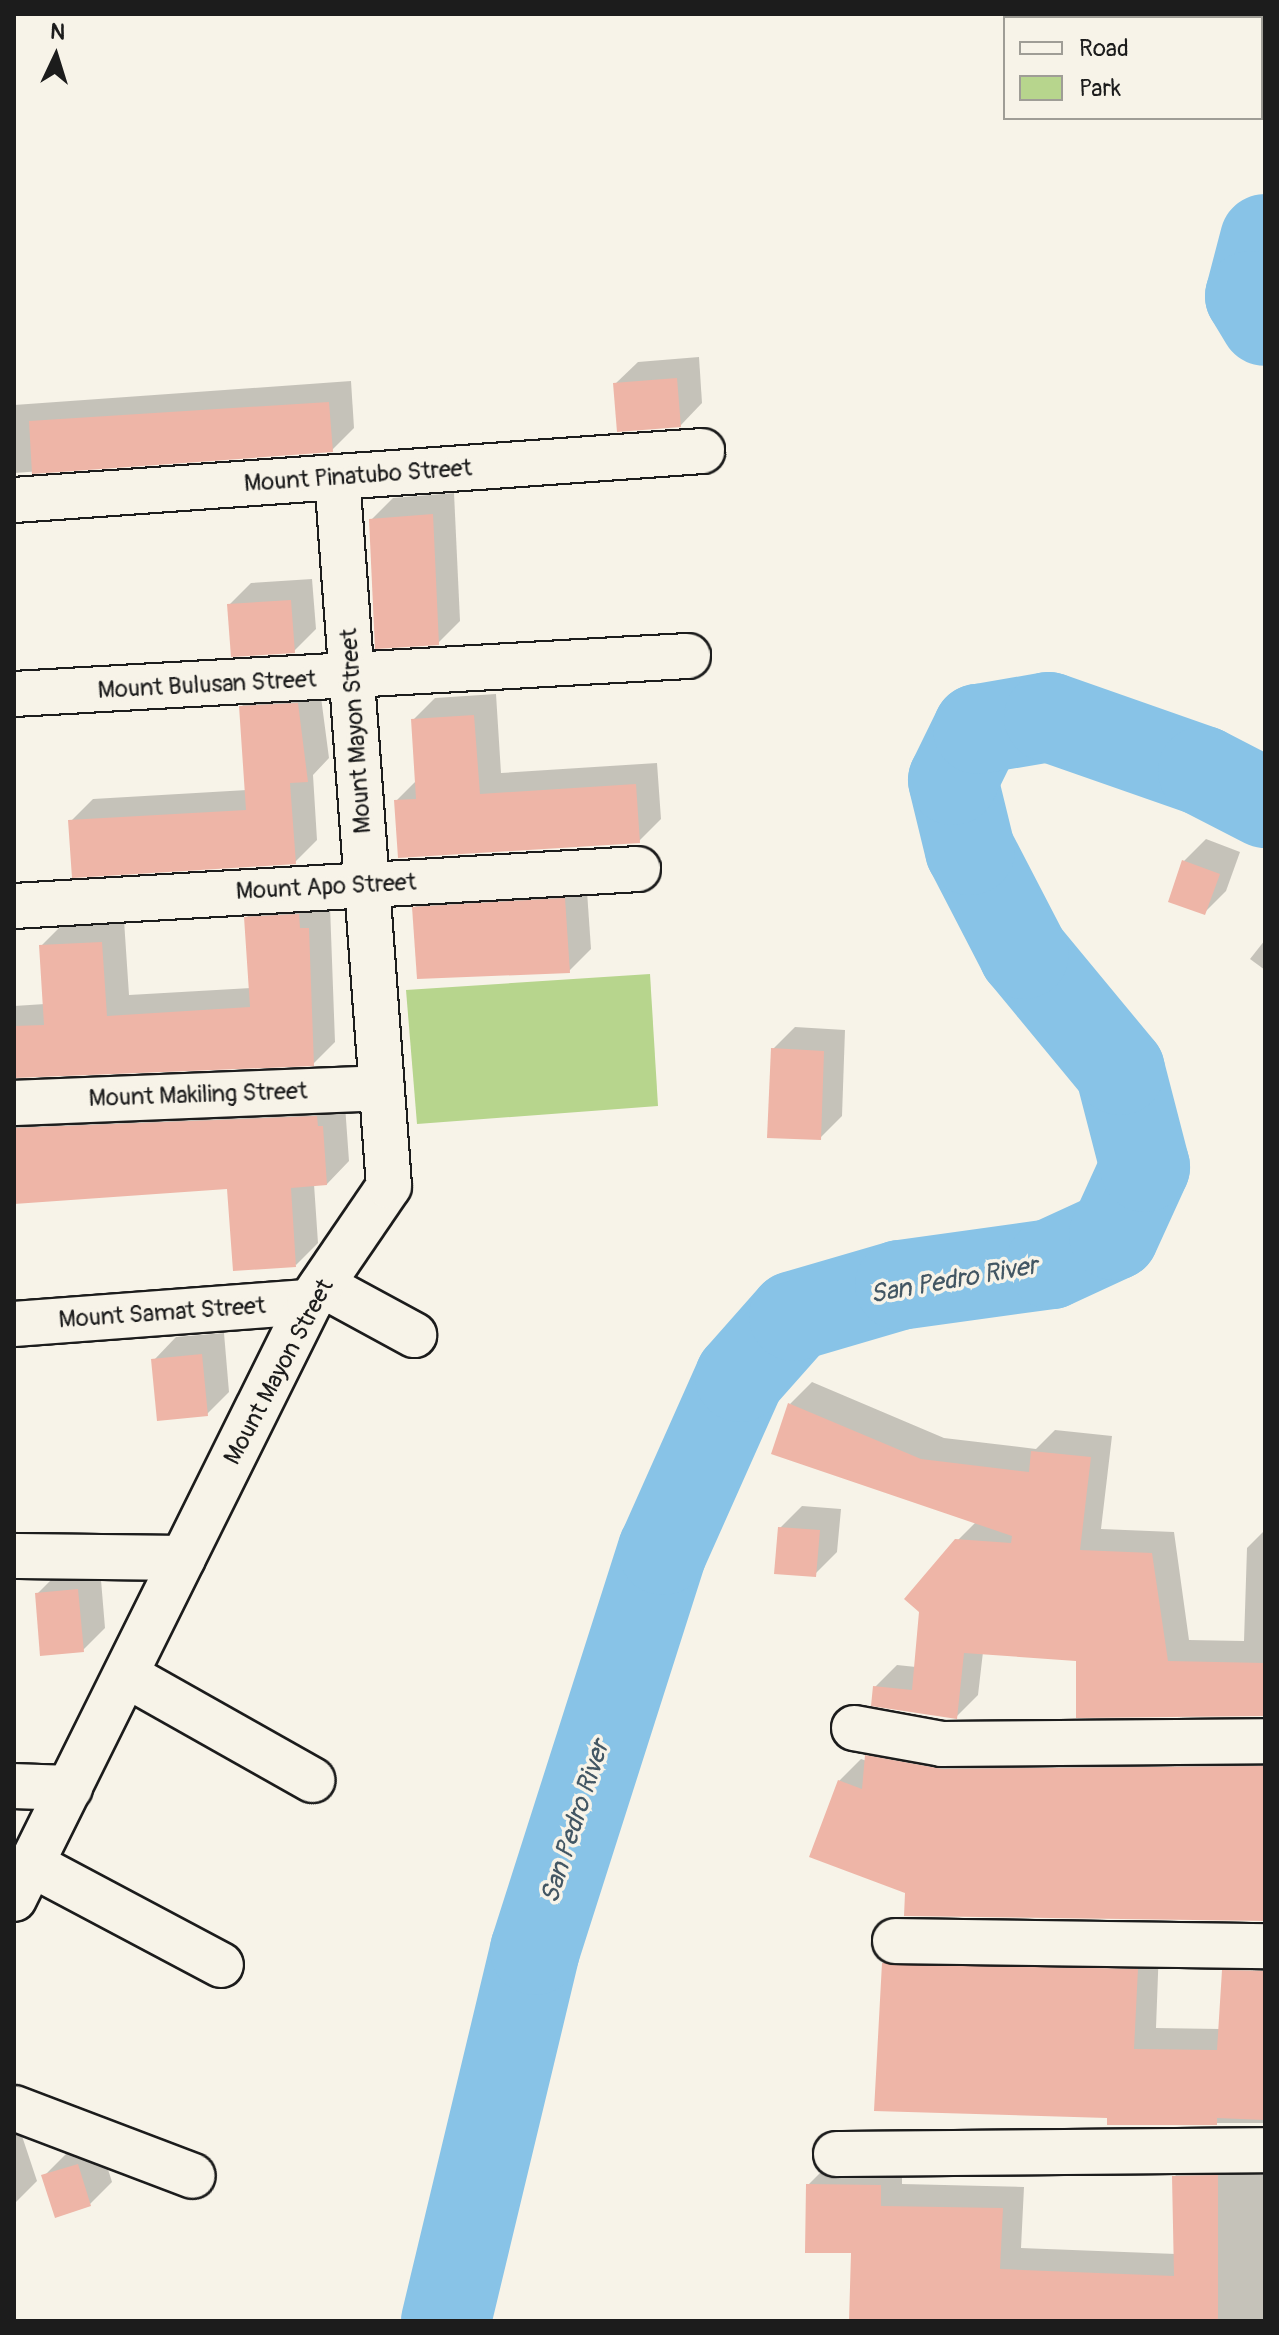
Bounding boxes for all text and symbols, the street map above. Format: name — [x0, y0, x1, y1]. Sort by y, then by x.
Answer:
north arrow — [16, 16, 96, 96]
legend — [1003, 16, 1263, 120]
text: N — [49, 18, 66, 47]
text: Road — [1079, 34, 1129, 63]
text: Park — [1079, 74, 1121, 103]
street label: Mount Pinatubo Street — [243, 454, 473, 498]
street label: Mount Mayon Street — [334, 627, 378, 835]
street label: Mount Bulusan Street — [97, 665, 317, 705]
street label: Mount Apo Street — [235, 868, 417, 906]
street label: Mount Makiling Street — [88, 1077, 308, 1113]
water label: San Pedro River — [868, 1251, 1040, 1311]
street label: Mount Mayon Street — [218, 1274, 340, 1470]
street label: Mount Samat Street — [58, 1291, 266, 1335]
water label: San Pedro River — [535, 1737, 617, 1907]

